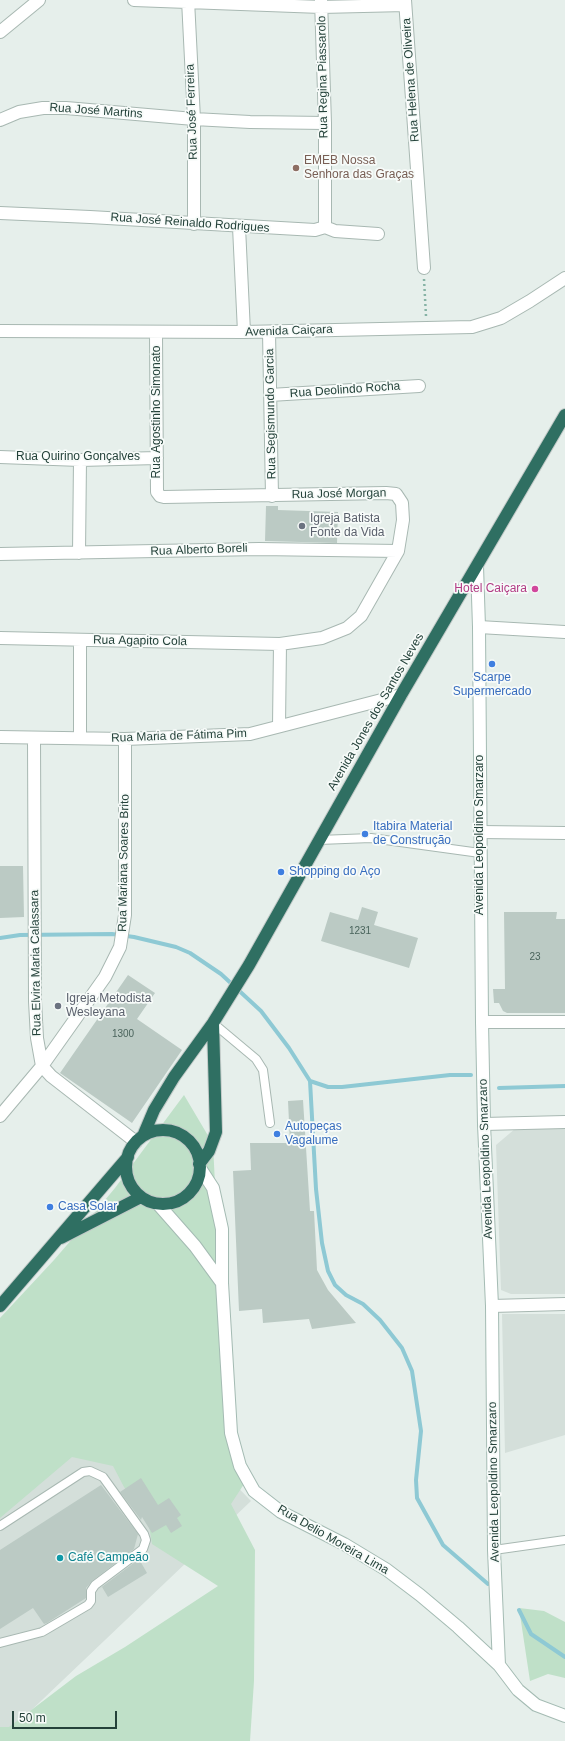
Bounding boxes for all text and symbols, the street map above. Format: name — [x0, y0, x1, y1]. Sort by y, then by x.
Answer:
street label: Rua Regina Piassarolo — [315, 16, 331, 138]
street label: Rua Helena de Oliveira — [399, 18, 423, 142]
street label: Rua José Ferreira — [183, 64, 201, 160]
street label: Rua José Martins — [49, 101, 143, 121]
place label: EMEB Nossa Senhora das Graças — [304, 154, 414, 182]
marker: EMEB Nossa Senhora das Graças — [291, 163, 301, 173]
street label: Rua José Reinaldo Rodrigues — [110, 210, 270, 236]
street label: Avenida Caiçara — [245, 322, 333, 340]
street label: Rua Agostinho Simonato — [150, 346, 164, 478]
street label: Rua Segismundo Garcia — [263, 349, 279, 479]
street label: Rua Deolindo Rocha — [289, 379, 401, 401]
street label: Rua Quirino Gonçalves — [16, 450, 140, 464]
street label: Rua José Morgan — [292, 486, 386, 502]
place label: Igreja Batista Fonte da Vida — [310, 512, 385, 540]
marker: Igreja Batista Fonte da Vida — [297, 521, 307, 531]
street label: Rua Alberto Boreli — [150, 541, 248, 559]
place label: Hotel Caiçara — [454, 582, 527, 596]
marker: Hotel Caiçara — [530, 584, 540, 594]
street label: Avenida Jones dos Santos Neves — [325, 631, 427, 793]
street label: Rua Agapito Cola — [93, 633, 187, 649]
marker: Scarpe Supermercado — [487, 659, 497, 669]
place label: Scarpe Supermercado — [453, 671, 531, 699]
street label: Rua Maria de Fátima Pim — [111, 726, 247, 746]
street label: Avenida Leopoldino Smarzaro — [473, 755, 487, 915]
street label: Rua Mariana Soares Brito — [116, 794, 132, 932]
place label: Itabira Material de Construção — [373, 820, 452, 848]
marker: Itabira Material de Construção — [360, 829, 370, 839]
place label: Shopping do Aço — [289, 865, 380, 879]
marker: Shopping do Aço — [276, 867, 286, 877]
street label: Rua Elvira Maria Calassara — [28, 890, 44, 1036]
house number: 1231 — [349, 925, 371, 937]
house number: 23 — [529, 951, 541, 963]
place label: Igreja Metodista Wesleyana — [66, 992, 151, 1020]
marker: Igreja Metodista Wesleyana — [53, 1001, 63, 1011]
house number: 1300 — [112, 1028, 134, 1040]
street label: Avenida Leopoldino Smarzaro — [476, 1079, 496, 1239]
place label: Autopeças Vagalume — [285, 1120, 342, 1148]
marker: Autopeças Vagalume — [272, 1129, 282, 1139]
place label: Casa Solar — [58, 1200, 117, 1214]
marker: Casa Solar — [45, 1202, 55, 1212]
street label: Avenida Leopoldino Smarzaro — [485, 1402, 503, 1562]
street label: Rua Delio Moreira Lima — [275, 1502, 391, 1578]
place label: Café Campeão — [68, 1551, 149, 1565]
marker: Café Campeão — [55, 1553, 65, 1563]
scale bar — [14, 1703, 119, 1729]
text: 50 m — [19, 1711, 46, 1725]

